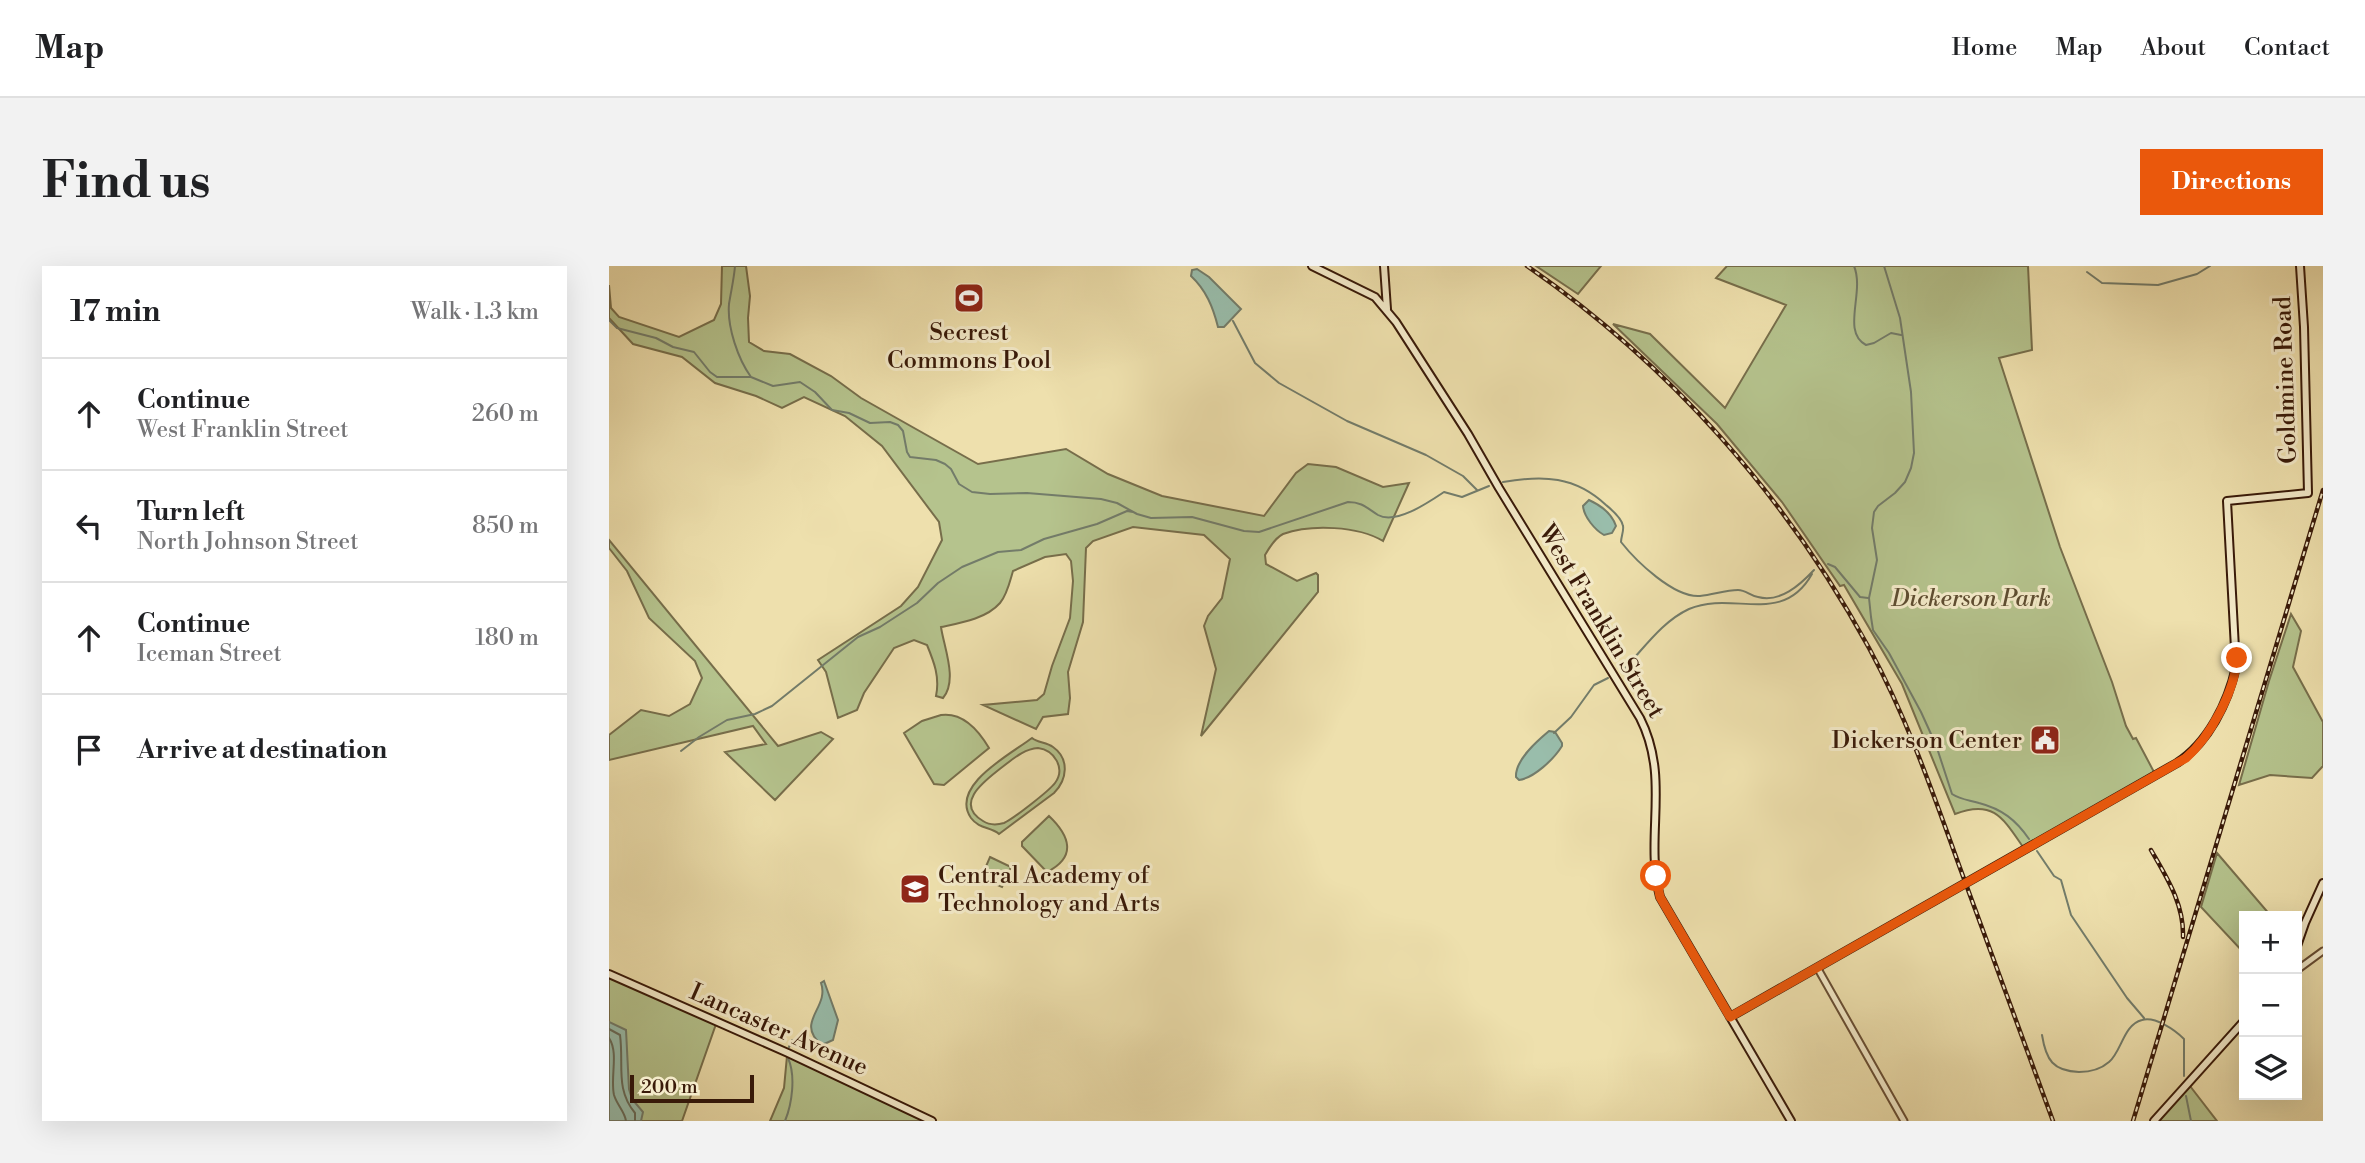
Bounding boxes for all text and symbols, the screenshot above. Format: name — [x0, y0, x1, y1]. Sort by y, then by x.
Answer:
text: Map — [35, 28, 104, 69]
text: Home — [1952, 33, 2017, 63]
text: Map — [2055, 33, 2103, 63]
text: About — [2141, 33, 2206, 63]
text: Contact — [2244, 33, 2330, 63]
button: Directions — [2140, 149, 2323, 215]
text: Find us — [42, 152, 211, 213]
sports icon: Secrest Commons Pool — [952, 281, 986, 315]
text: 17 min — [70, 293, 161, 331]
street label: Goldmine Road — [2268, 295, 2304, 464]
text: Walk · 1.3 km — [411, 298, 539, 326]
place label: Secrest Commons Pool — [887, 318, 1051, 376]
text: Continue — [137, 384, 250, 416]
icon: ahead — [70, 395, 108, 433]
text: 260 m — [472, 400, 539, 428]
text: West Franklin Street — [137, 416, 349, 444]
text: Turn left — [137, 496, 245, 528]
icon: left — [70, 507, 108, 545]
text: 850 m — [472, 512, 539, 540]
street label: West Franklin Street — [1531, 518, 1671, 724]
text: North Johnson Street — [137, 528, 358, 556]
park label: Dickerson Park — [1890, 584, 2051, 614]
text: Continue — [137, 608, 250, 640]
icon: ahead — [70, 619, 108, 657]
text: 180 m — [475, 624, 539, 652]
text: Iceman Street — [137, 640, 282, 668]
route end — [2221, 642, 2252, 673]
public building icon: Dickerson Center — [2028, 723, 2062, 757]
place label: Dickerson Center — [1832, 726, 2022, 756]
icon: arrive — [70, 731, 108, 769]
text: Arrive at destination — [137, 734, 387, 766]
route start — [1640, 860, 1671, 891]
place label: Central Academy of Technology and Arts — [938, 861, 1160, 919]
school or university icon: Central Academy of Technology and Arts — [898, 872, 932, 906]
map controls — [2239, 911, 2302, 1100]
button: + — [2239, 911, 2302, 974]
button: − — [2239, 974, 2302, 1037]
street label: Lancaster Avenue — [685, 977, 872, 1083]
button: layers — [2239, 1037, 2302, 1100]
scale bar — [630, 1072, 754, 1104]
text: 200 m — [641, 1075, 698, 1099]

